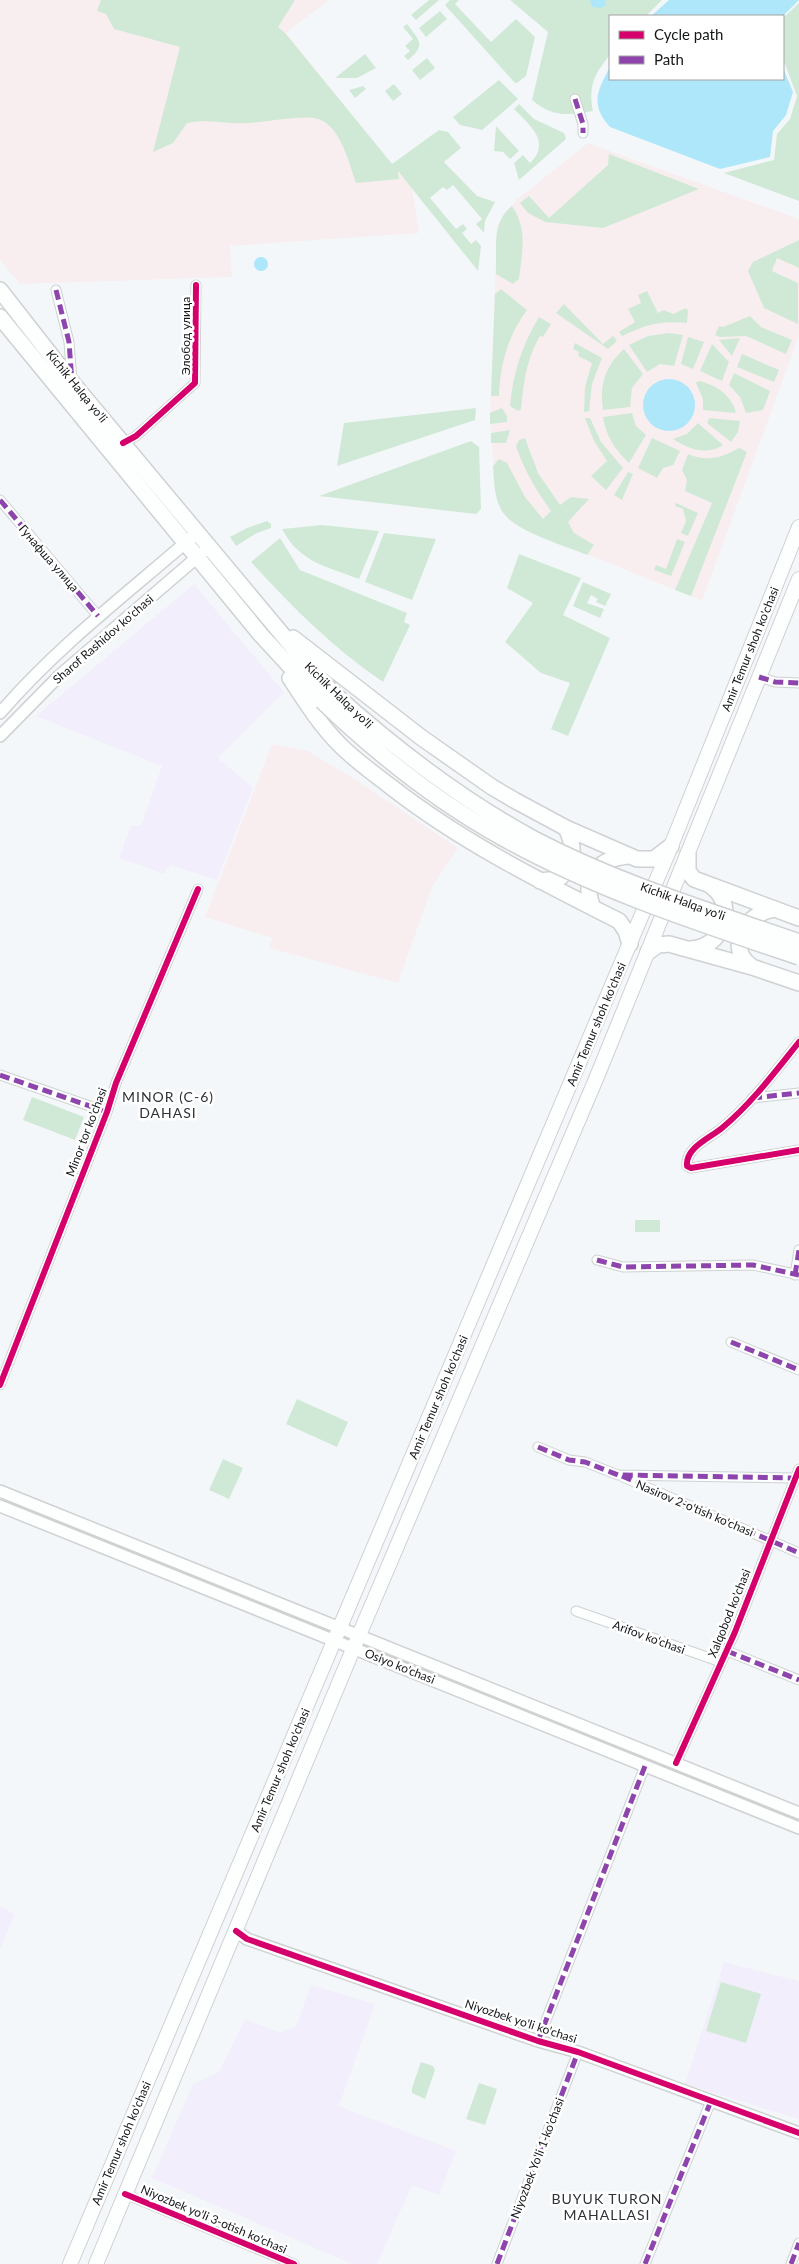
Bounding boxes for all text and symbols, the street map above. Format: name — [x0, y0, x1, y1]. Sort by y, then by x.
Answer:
legend — [609, 15, 784, 80]
text: Cycle path — [654, 25, 723, 43]
text: Path — [654, 50, 684, 68]
street label: Элобод улица — [178, 297, 193, 375]
street label: Kichik Halqa yo'li — [43, 347, 111, 425]
street label: Гунафша улица — [16, 521, 82, 595]
street label: Amir Temur shoh ko'chasi — [718, 585, 782, 713]
street label: Sharof Rashidov ko'chasi — [50, 591, 156, 687]
street label: Kichik Halqa yo'li — [302, 659, 376, 731]
street label: Kichik Halqa yo'li — [638, 879, 728, 923]
street label: Amir Temur shoh ko'chasi — [563, 960, 629, 1088]
street label: Minor tor ko'chasi — [62, 1085, 110, 1179]
district label: MINOR (C-6) DAHASI — [122, 1088, 214, 1121]
street label: Amir Temur shoh ko'chasi — [405, 1333, 471, 1461]
street label: Nasirov 2-o'tish ko'chasi — [634, 1476, 756, 1540]
street label: Xalqobod ko'chasi — [704, 1566, 754, 1660]
street label: Arifov ko‘chasi — [611, 1617, 687, 1657]
street label: Osiyo ko'chasi — [363, 1645, 437, 1687]
street label: Amir Temur shoh ko'chasi — [247, 1706, 313, 1834]
street label: Niyozbek yo'li ko'chasi — [463, 1996, 579, 2046]
street label: Amir Temur shoh ko'chasi — [88, 2079, 154, 2207]
street label: Niyozbek Yo'li 1-ko'chasi — [507, 2095, 567, 2221]
street label: Niyozbek yo'li 3-otish ko'chasi — [139, 2181, 289, 2257]
district label: BUYUK TURON MAHALLASI — [552, 2190, 662, 2223]

